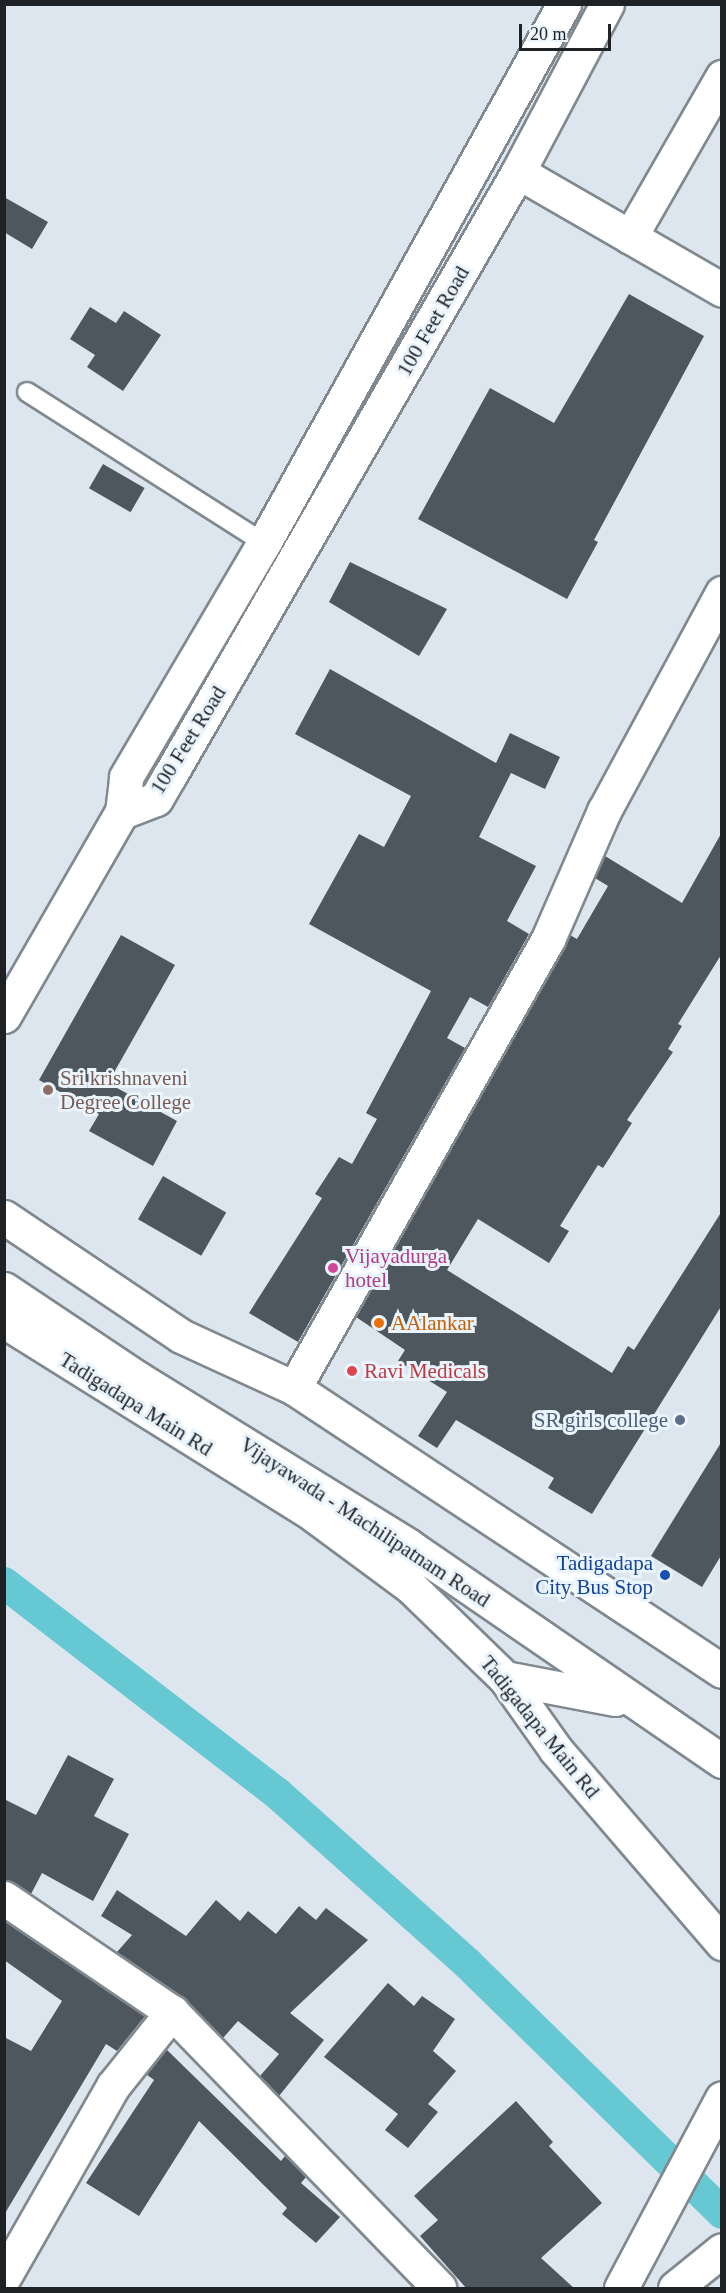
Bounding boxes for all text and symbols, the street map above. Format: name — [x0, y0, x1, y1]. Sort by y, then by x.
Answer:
scale bar — [522, 12, 614, 50]
text: 20 m — [530, 24, 567, 44]
street label: 100 Feet Road — [391, 262, 475, 380]
street label: 100 Feet Road — [145, 681, 231, 799]
place label: Sri krishnaveni Degree College — [60, 1065, 191, 1115]
marker: Sri krishnaveni Degree College — [41, 1083, 55, 1097]
place label: Vijayadurga hotel — [345, 1243, 447, 1293]
marker: Vijayadurga hotel — [326, 1261, 340, 1275]
place label: AAlankar — [391, 1310, 474, 1336]
marker: AAlankar — [372, 1316, 386, 1330]
street label: Tadigadapa Main Rd — [55, 1347, 217, 1461]
place label: Ravi Medicals — [364, 1358, 486, 1384]
marker: Ravi Medicals — [345, 1364, 359, 1378]
place label: SR girls college — [534, 1407, 668, 1433]
marker: SR girls college — [673, 1413, 687, 1427]
street label: Vijayawada - Machilipatnam Road — [235, 1432, 495, 1612]
place label: Tadigadapa City Bus Stop — [535, 1550, 653, 1600]
marker: Tadigadapa City Bus Stop — [658, 1568, 672, 1582]
street label: Tadigadapa Main Rd — [475, 1651, 605, 1803]

